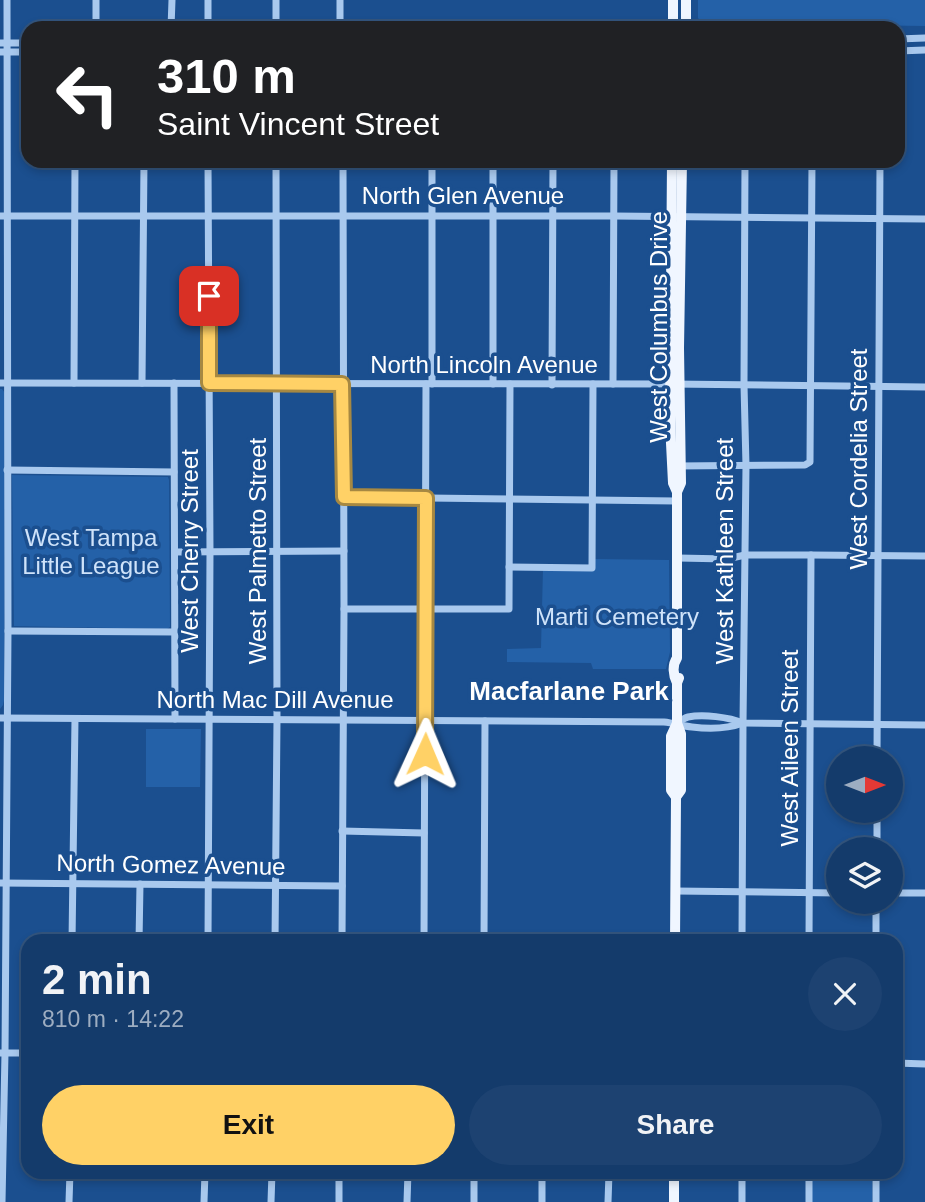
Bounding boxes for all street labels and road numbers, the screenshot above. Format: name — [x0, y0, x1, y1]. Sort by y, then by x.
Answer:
street label: North Glen Avenue — [362, 182, 564, 209]
street label: West Columbus Drive — [645, 211, 672, 443]
street label: West Cordelia Street — [845, 348, 872, 569]
street label: North Lincoln Avenue — [370, 351, 598, 378]
street label: West Palmetto Street — [244, 438, 271, 664]
street label: West Kathleen Street — [711, 438, 738, 664]
street label: West Cherry Street — [176, 449, 203, 653]
street label: West Aileen Street — [776, 649, 803, 847]
street label: North Mac Dill Avenue — [157, 686, 394, 713]
street label: North Gomez Avenue — [56, 849, 286, 880]

